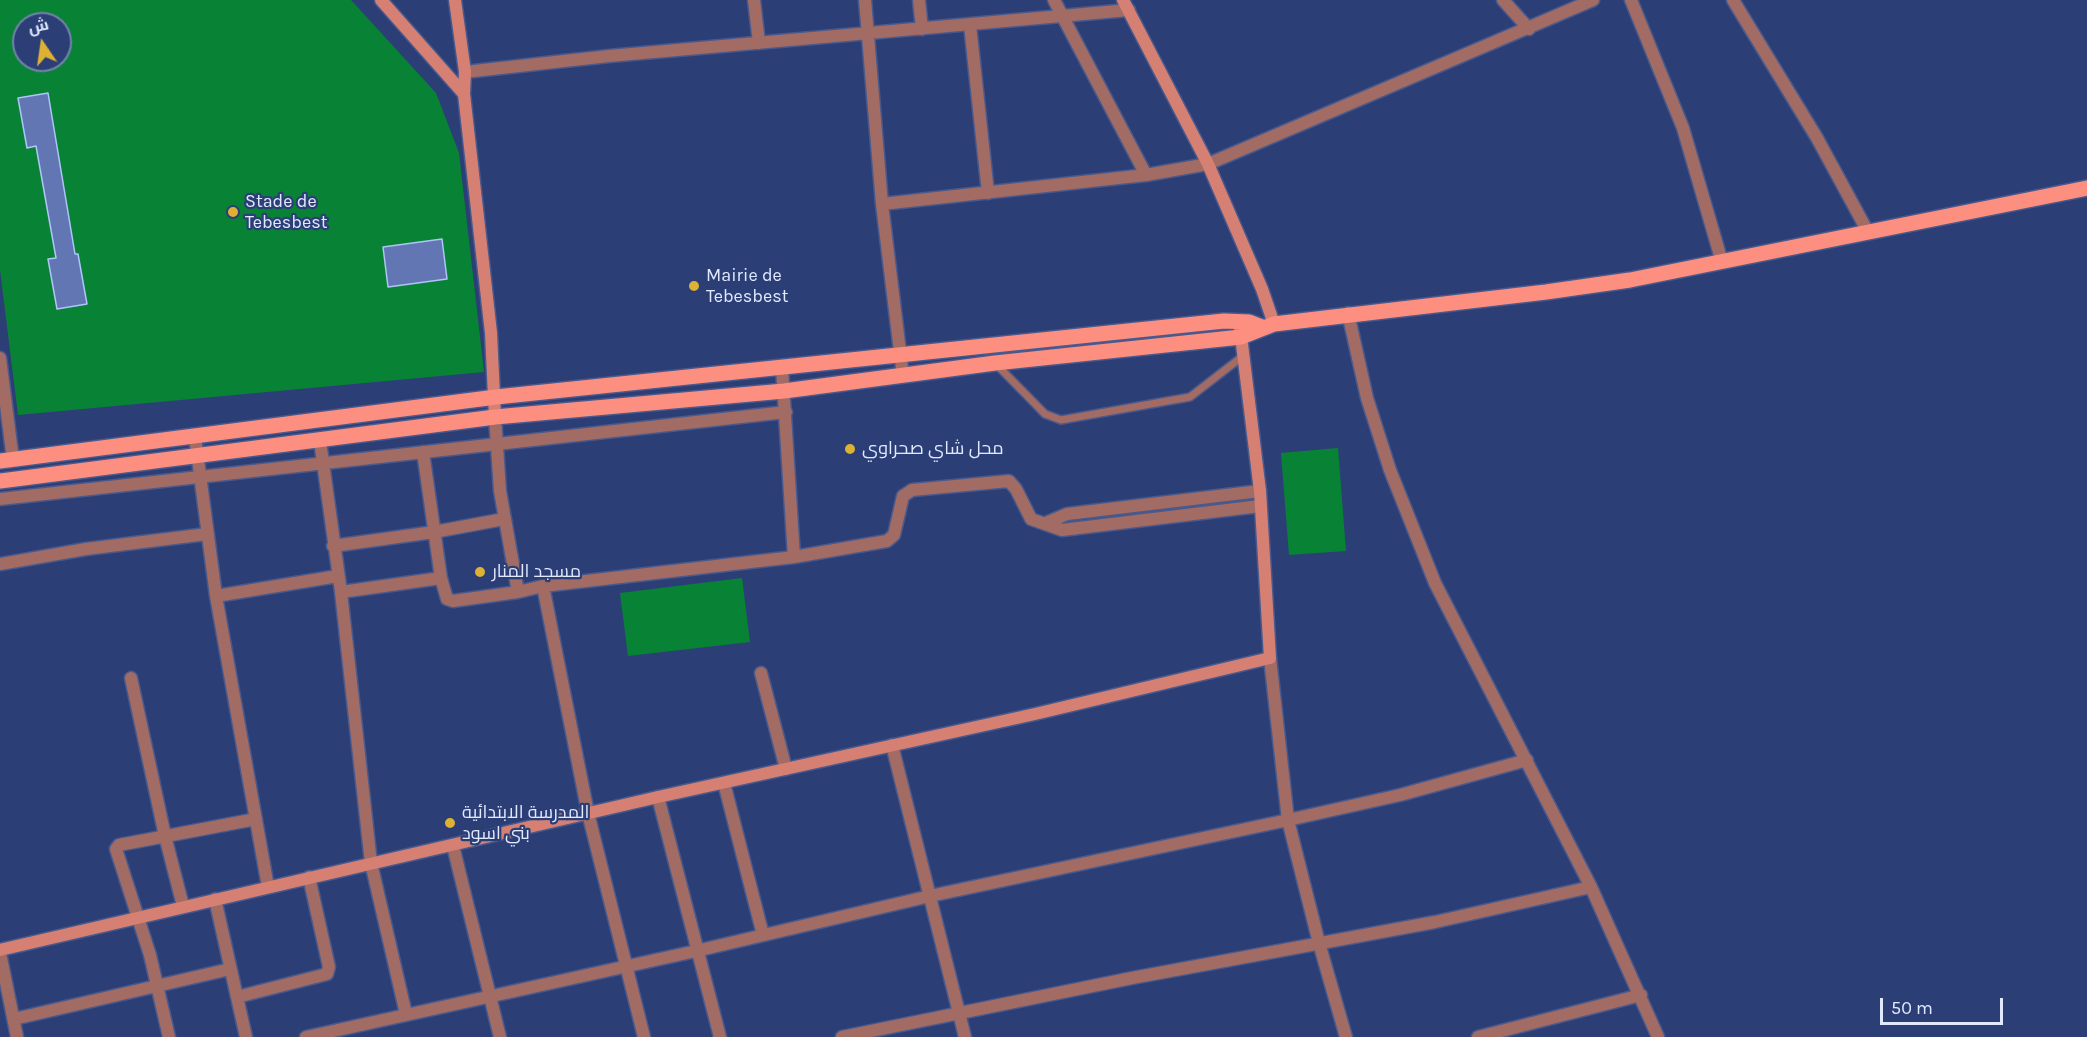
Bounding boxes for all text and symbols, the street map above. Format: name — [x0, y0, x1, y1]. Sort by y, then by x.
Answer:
north arrow — [12, 12, 72, 72]
text: ش — [26, 14, 50, 37]
place label: Stade de Tebesbest — [245, 191, 327, 234]
marker: Stade de Tebesbest — [226, 205, 240, 219]
place label: Mairie de Tebesbest — [706, 265, 788, 308]
marker: Mairie de Tebesbest — [687, 279, 701, 293]
place label: محل شاي صحراوي — [862, 438, 1004, 460]
marker: محل شاي صحراوي — [843, 442, 857, 456]
place label: مسجد المنار — [492, 561, 581, 583]
marker: مسجد المنار — [473, 565, 487, 579]
place label: المدرسة الابتدائية بني اسود — [462, 802, 589, 844]
marker: المدرسة الابتدائية بني اسود — [443, 816, 457, 830]
scale bar — [1883, 986, 2006, 1024]
text: 50 m — [1891, 997, 1933, 1019]

